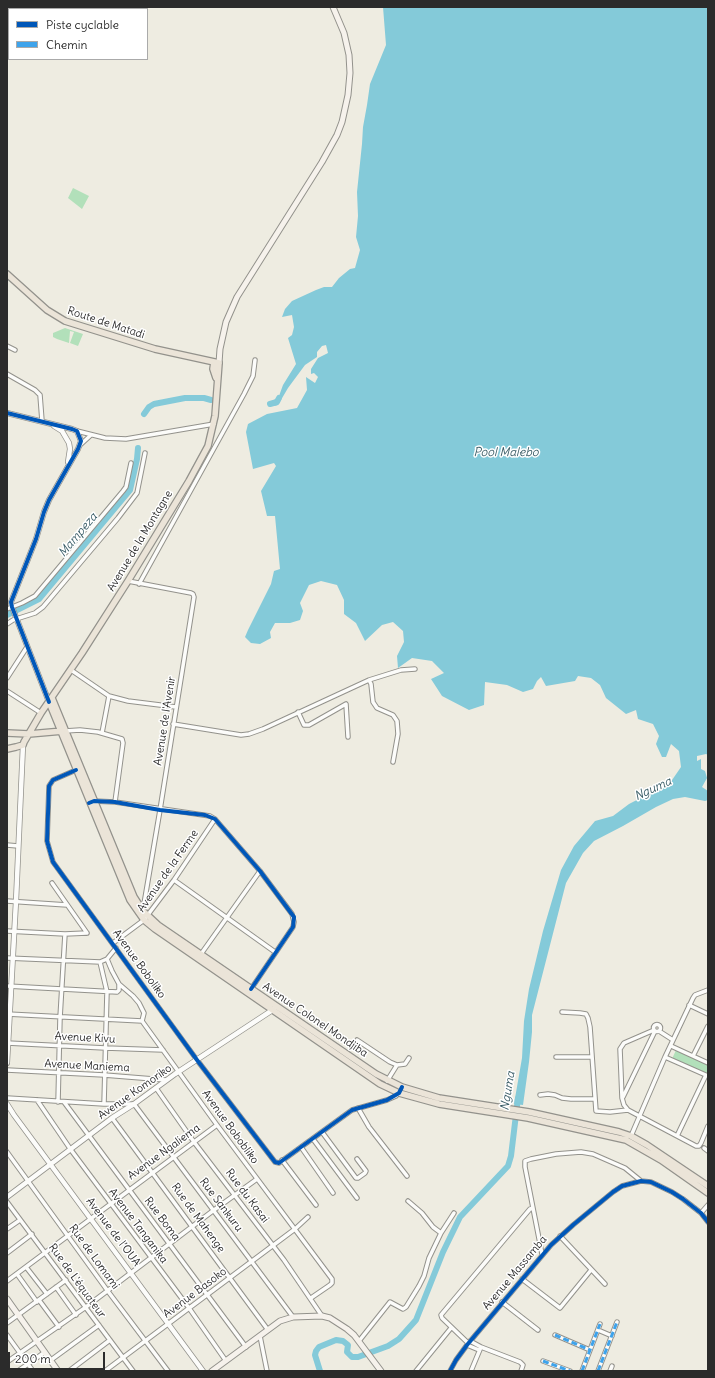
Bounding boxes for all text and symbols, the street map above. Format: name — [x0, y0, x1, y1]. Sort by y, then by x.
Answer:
legend — [8, 8, 148, 60]
text: Piste cyclable — [46, 17, 119, 32]
text: Chemin — [46, 37, 87, 52]
street label: Route de Matadi — [66, 304, 146, 342]
water label: Pool Malebo — [473, 446, 539, 460]
street label: Avenue de la Montagne — [105, 488, 175, 594]
water label: Mampeza — [56, 510, 100, 560]
street label: Avenue de l'Avenir — [151, 675, 179, 767]
water label: Nguma — [632, 774, 674, 804]
street label: Avenue de la Ferme — [135, 827, 201, 915]
street label: Avenue Boboliko — [110, 927, 168, 1001]
street label: Avenue Colonel Mondjiba — [260, 980, 370, 1060]
street label: Avenue Kivu — [54, 1030, 116, 1046]
street label: Avenue Maniema — [44, 1057, 130, 1075]
street label: Avenue Komoriko — [96, 1062, 174, 1122]
water label: Nguma — [498, 1070, 518, 1112]
street label: Avenue Bobobliko — [199, 1088, 261, 1166]
street label: Avenue Ngaliema — [125, 1121, 203, 1183]
street label: Rue du Kasai — [222, 1166, 272, 1226]
street label: Rue Sankuru — [197, 1176, 245, 1234]
street label: Rue de Mahenge — [168, 1181, 228, 1255]
street label: Avenue Tanganika — [106, 1186, 170, 1266]
street label: Avenue de l’OUA — [83, 1195, 143, 1269]
street label: Rue Boma — [141, 1195, 183, 1243]
street label: Rue de Lomami — [66, 1222, 122, 1292]
street label: Avenue Massamba — [480, 1233, 550, 1313]
street label: Rue de L'équateur — [46, 1241, 108, 1321]
street label: Avenue Basoko — [161, 1265, 229, 1321]
scale bar — [10, 1344, 107, 1370]
text: 200 m — [15, 1351, 51, 1366]

